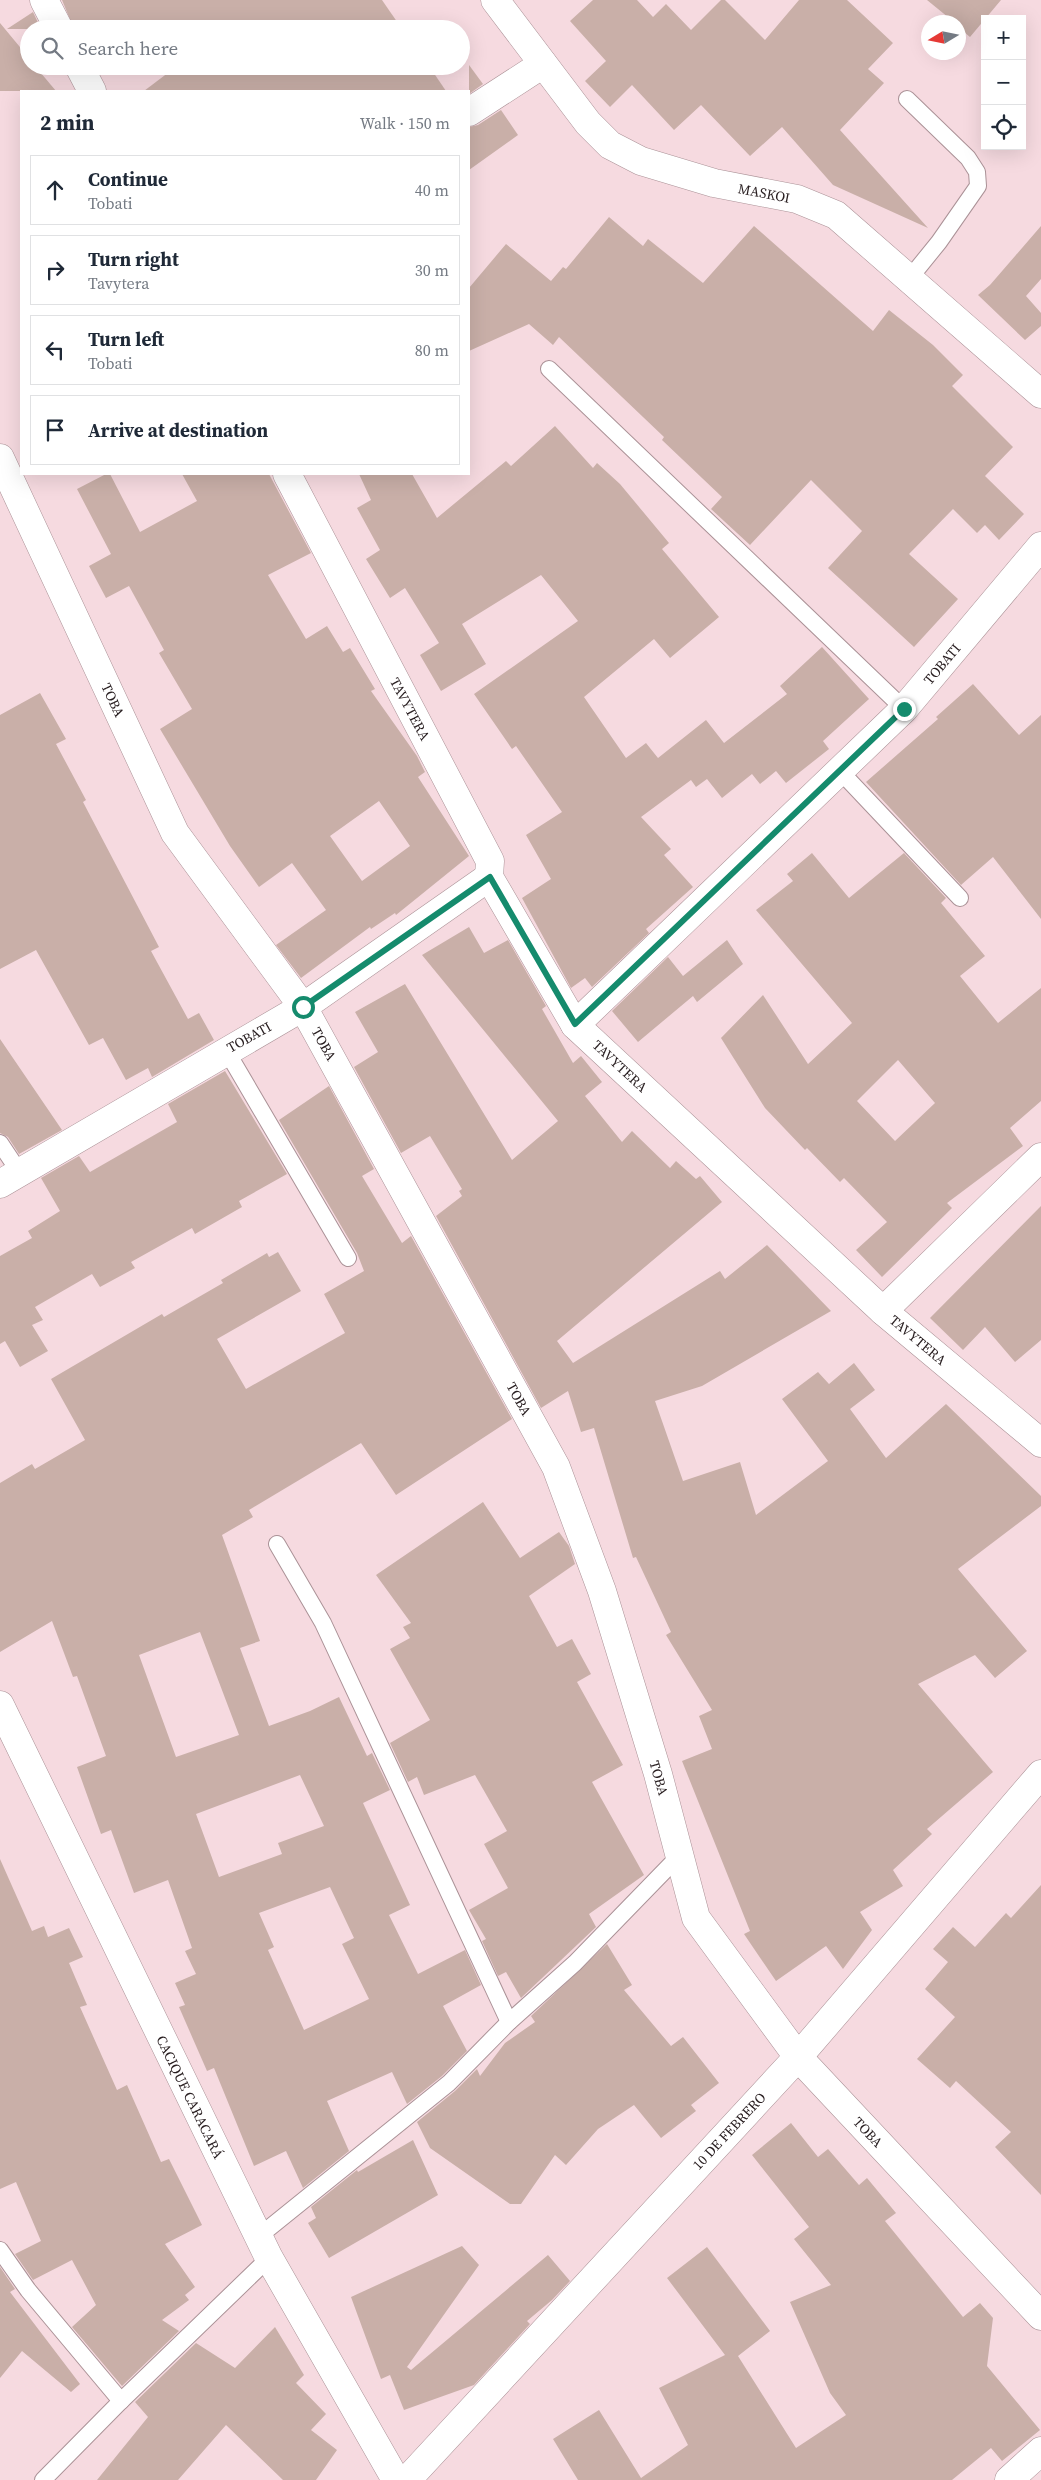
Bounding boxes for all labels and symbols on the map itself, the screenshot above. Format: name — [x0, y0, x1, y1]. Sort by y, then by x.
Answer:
north arrow — [921, 15, 966, 60]
street label: MASKOI — [736, 178, 792, 208]
street label: TOBATI — [919, 639, 965, 689]
street label: TAVYTERA — [385, 674, 435, 745]
street label: TOBA — [96, 680, 130, 721]
route end — [893, 698, 916, 721]
route start — [292, 996, 315, 1019]
street label: TOBATI — [223, 1017, 275, 1057]
street label: TOBA — [307, 1024, 342, 1065]
street label: TAVYTERA — [588, 1035, 653, 1097]
street label: TAVYTERA — [885, 1310, 951, 1370]
street label: TOBA — [502, 1379, 537, 1420]
street label: TOBA — [644, 1758, 674, 1799]
street label: CACIQUE CARACARÁ — [151, 2032, 229, 2163]
street label: 10 DE FEBRERO — [688, 2088, 770, 2174]
street label: TOBA — [849, 2112, 888, 2152]

